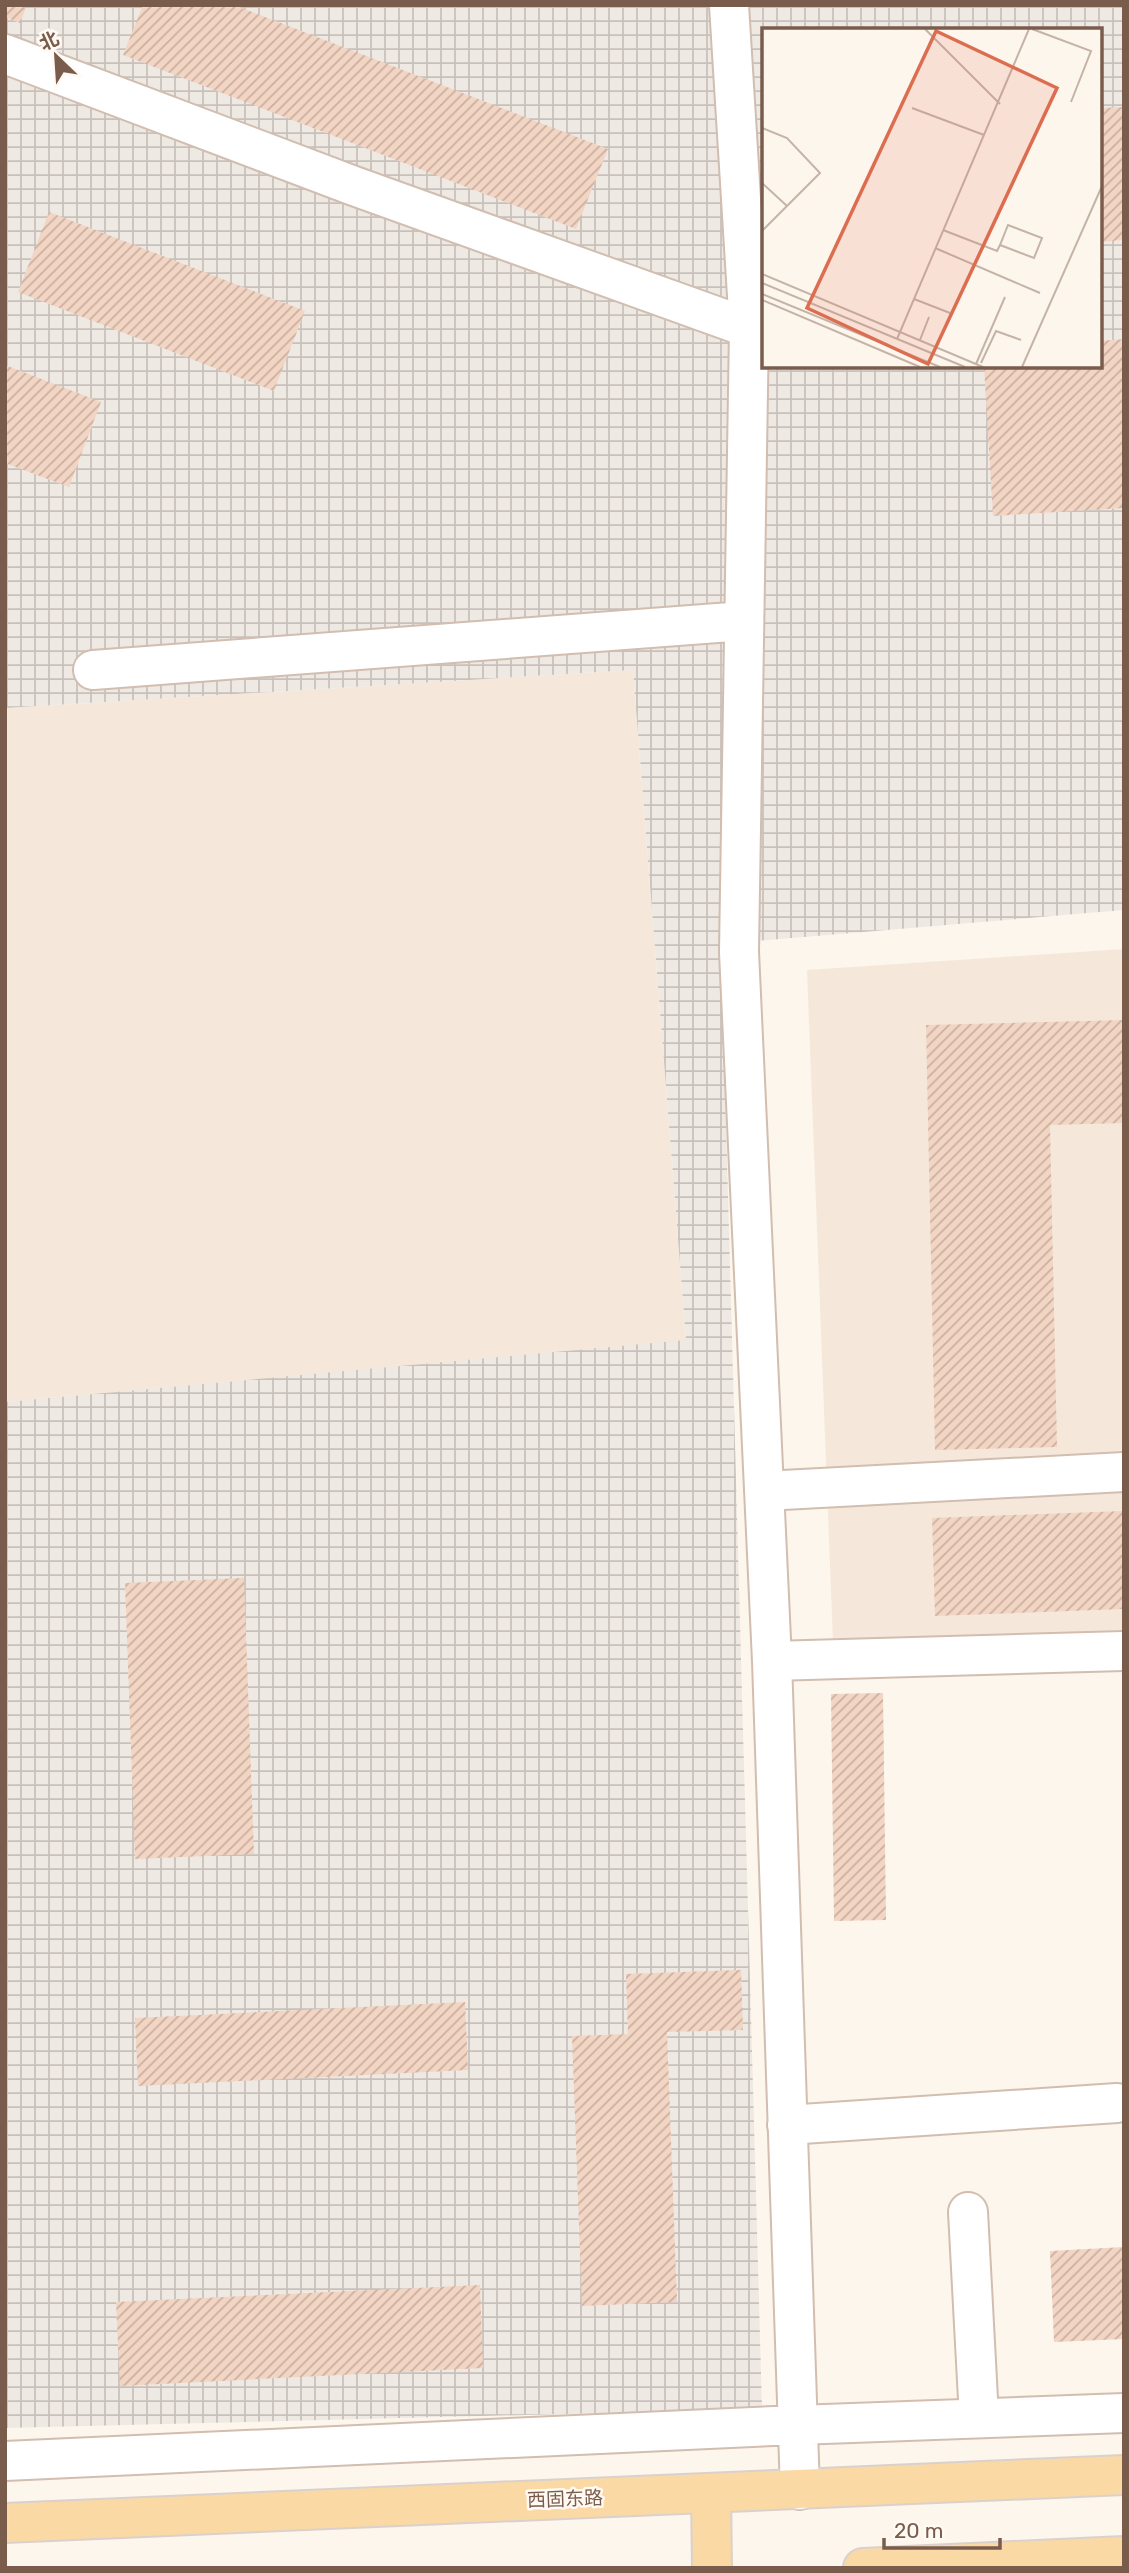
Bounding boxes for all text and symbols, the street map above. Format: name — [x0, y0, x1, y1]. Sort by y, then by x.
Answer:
north arrow — [21, 21, 91, 91]
text: 北 — [36, 27, 63, 55]
inset map — [762, 28, 1101, 368]
street label: 西固东路 — [527, 2486, 603, 2512]
scale bar — [884, 2506, 1000, 2550]
text: 20 m — [894, 2518, 943, 2543]

